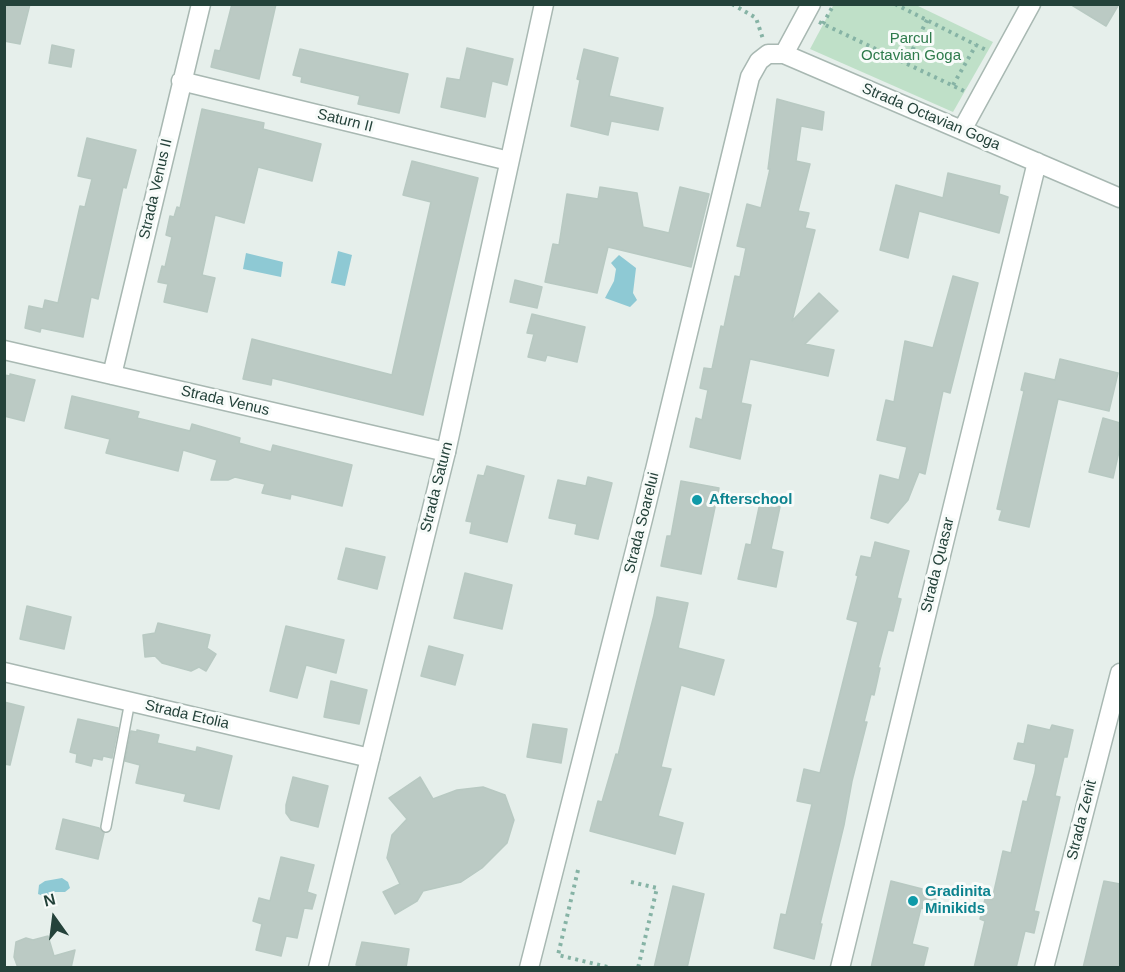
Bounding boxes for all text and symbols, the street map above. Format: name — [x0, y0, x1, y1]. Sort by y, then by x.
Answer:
park label: Parcul Octavian Goga — [861, 30, 961, 65]
street label: Strada Octavian Goga — [859, 80, 1003, 154]
street label: Saturn II — [315, 105, 375, 137]
street label: Strada Venus II — [136, 137, 176, 241]
street label: Strada Venus — [179, 382, 271, 420]
street label: Strada Saturn — [417, 440, 457, 534]
street label: Strada Soarelui — [621, 471, 663, 575]
place label: Afterschool — [709, 491, 792, 509]
marker: Afterschool — [690, 493, 704, 507]
street label: Strada Quasar — [917, 515, 959, 615]
street label: Strada Etolia — [143, 697, 231, 733]
street label: Strada Zenit — [1063, 778, 1101, 862]
place label: Gradinita Minikids — [925, 883, 991, 918]
north arrow — [24, 888, 84, 948]
text: N — [42, 890, 57, 910]
marker: Gradinita Minikids — [906, 894, 920, 908]

